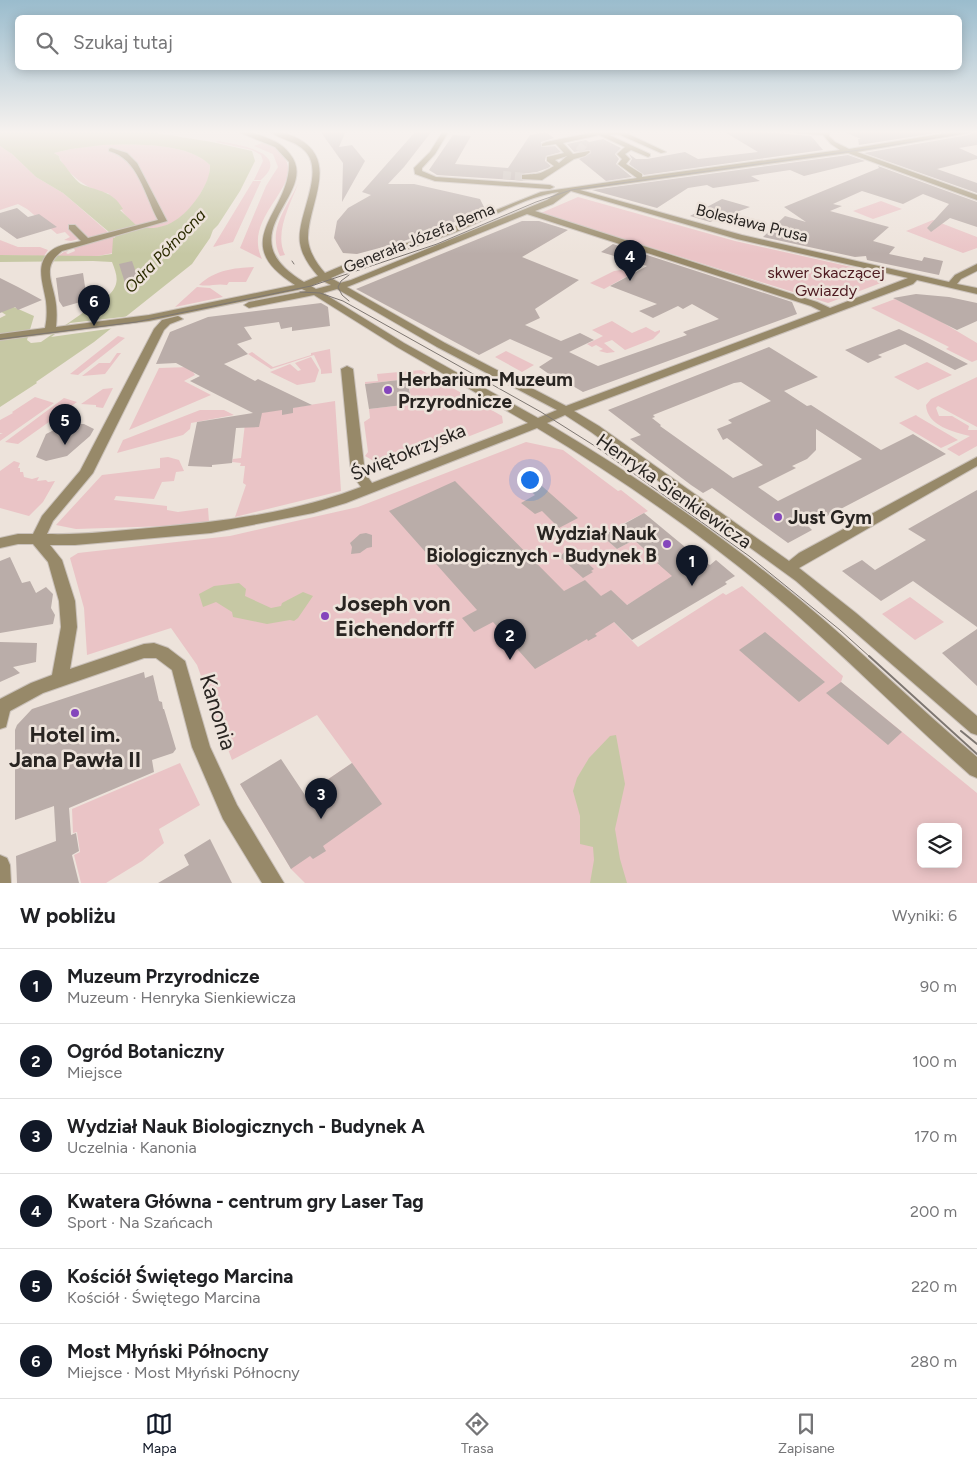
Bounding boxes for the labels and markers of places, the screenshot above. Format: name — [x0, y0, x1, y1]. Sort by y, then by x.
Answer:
pin: 4 — [614, 240, 646, 281]
pin: 6 — [78, 285, 110, 326]
place label: Herbarium-Muzeum Przyrodnicze — [398, 368, 573, 413]
marker: Herbarium-Muzeum Przyrodnicze — [382, 384, 394, 396]
pin: 5 — [49, 404, 81, 445]
place label: Just Gym — [788, 506, 872, 529]
marker: Just Gym — [772, 511, 784, 523]
place label: Wydział Nauk Biologicznych - Budynek B — [426, 522, 658, 567]
marker: Wydział Nauk Biologicznych - Budynek B — [661, 538, 673, 550]
pin: 1 — [676, 545, 708, 586]
place label: Joseph von Eichendorff — [335, 590, 455, 642]
marker: Joseph von Eichendorff — [319, 610, 331, 622]
pin: 2 — [494, 619, 526, 660]
marker: Hotel im. Jana Pawła II — [69, 707, 81, 719]
place label: Hotel im. Jana Pawła II — [9, 721, 141, 773]
pin: 3 — [305, 778, 337, 819]

